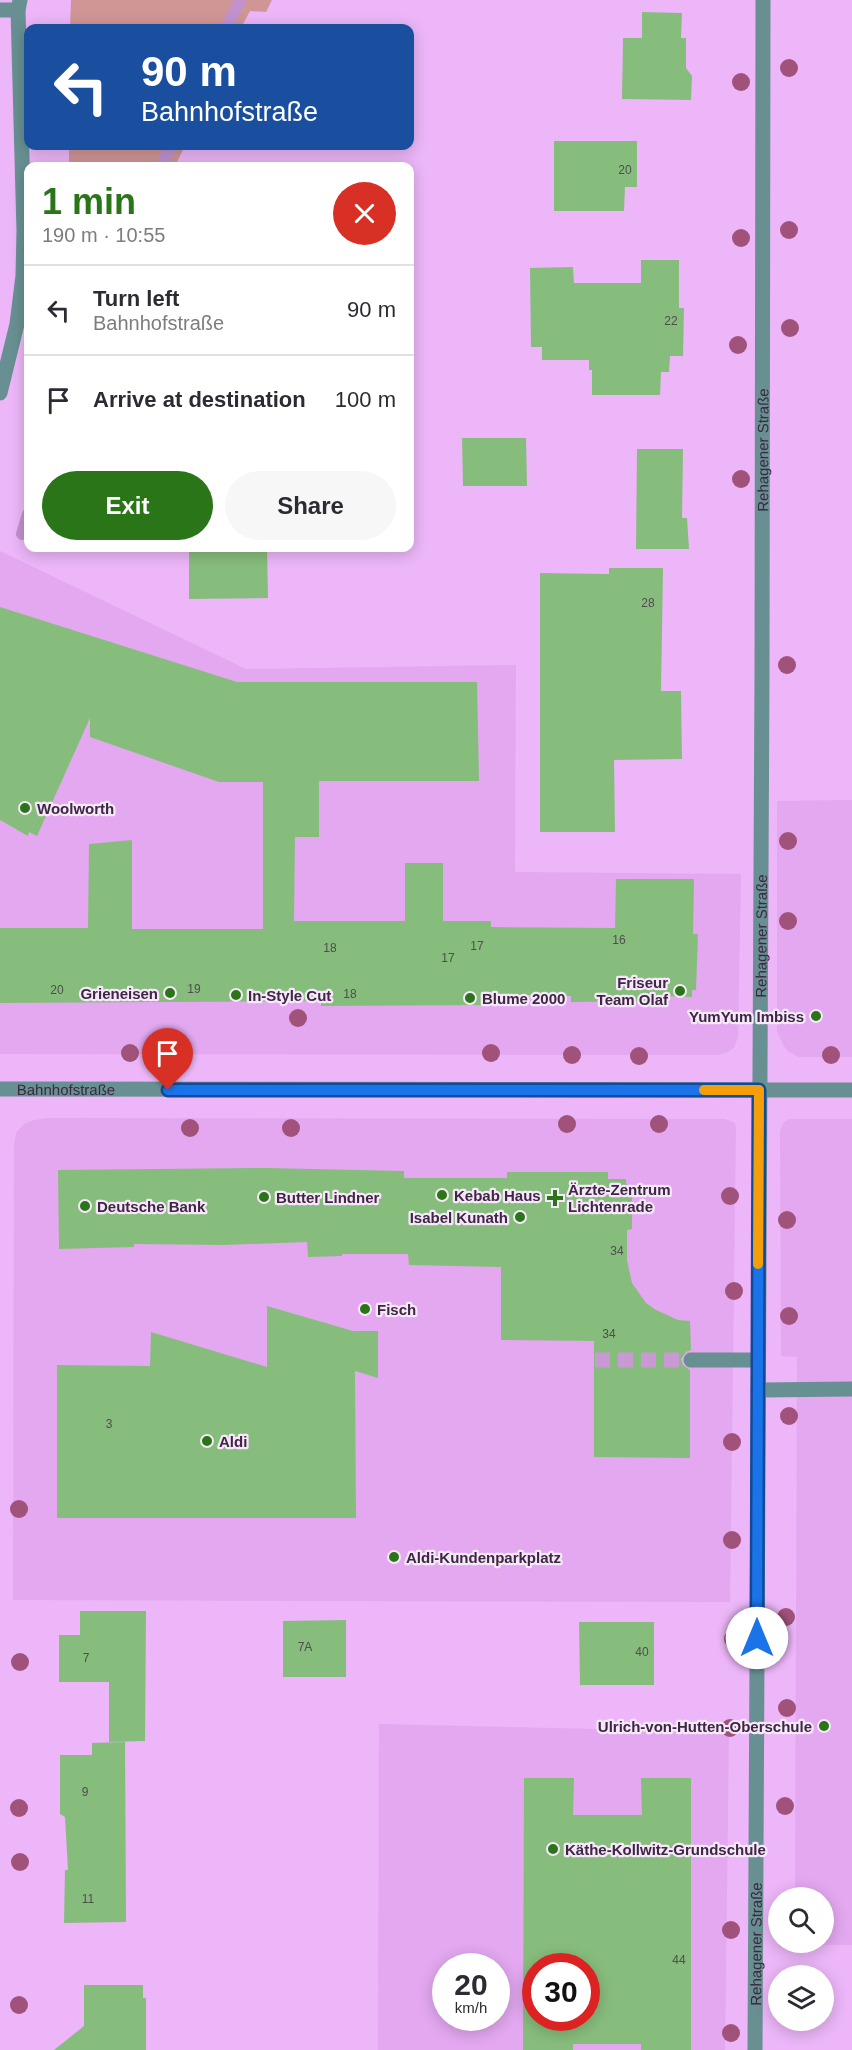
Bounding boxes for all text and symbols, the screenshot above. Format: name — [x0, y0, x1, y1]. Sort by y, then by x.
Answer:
icon: left — [42, 48, 120, 126]
text: 90 m — [141, 48, 237, 95]
text: Bahnhofstraße — [141, 97, 318, 127]
house number: 20 — [618, 163, 632, 177]
text: 1 min — [42, 181, 136, 222]
button: close — [333, 182, 396, 245]
text: 190 m · 10:55 — [42, 224, 165, 246]
text: Turn left — [93, 286, 179, 311]
icon: left — [42, 294, 75, 327]
text: 90 m — [347, 297, 396, 322]
text: Bahnhofstraße — [93, 312, 224, 334]
house number: 22 — [664, 314, 678, 328]
icon: arrive — [42, 384, 75, 417]
text: Arrive at destination — [93, 387, 306, 412]
text: 100 m — [335, 387, 396, 412]
street label: Rehagener Straße — [754, 388, 771, 512]
button: Exit — [42, 471, 213, 540]
button: Share — [225, 471, 396, 540]
house number: 28 — [641, 596, 655, 610]
place label: Woolworth — [37, 800, 114, 817]
marker: Woolworth — [18, 801, 32, 815]
street label: Rehagener Straße — [752, 874, 769, 998]
house number: 16 — [612, 933, 626, 947]
house number: 17 — [470, 939, 484, 953]
house number: 18 — [323, 941, 337, 955]
house number: 17 — [441, 951, 455, 965]
place label: Friseur Team Olaf — [597, 974, 669, 1008]
house number: 19 — [187, 982, 201, 996]
house number: 20 — [50, 983, 64, 997]
marker: Friseur Team Olaf — [673, 984, 687, 998]
place label: Grieneisen — [80, 985, 158, 1002]
marker: Grieneisen — [163, 986, 177, 1000]
place label: In-Style Cut — [248, 987, 331, 1004]
house number: 18 — [343, 987, 357, 1001]
marker: In-Style Cut — [229, 988, 243, 1002]
place label: Blume 2000 — [482, 990, 565, 1007]
marker: Blume 2000 — [463, 991, 477, 1005]
place label: YumYum Imbiss — [689, 1008, 804, 1025]
marker: YumYum Imbiss — [809, 1009, 823, 1023]
pin — [142, 1028, 193, 1090]
icon: arrive — [151, 1037, 184, 1070]
street label: Bahnhofstraße — [17, 1081, 115, 1098]
place label: Ärzte-Zentrum Lichtenrade — [568, 1181, 671, 1215]
place label: Kebab Haus — [454, 1187, 541, 1204]
marker: Kebab Haus — [435, 1188, 449, 1202]
place label: Butter Lindner — [276, 1189, 379, 1206]
marker: Ärzte-Zentrum Lichtenrade — [546, 1189, 564, 1207]
marker: Butter Lindner — [257, 1190, 271, 1204]
place label: Deutsche Bank — [97, 1198, 206, 1215]
marker: Deutsche Bank — [78, 1199, 92, 1213]
place label: Isabel Kunath — [410, 1209, 508, 1226]
marker: Isabel Kunath — [513, 1210, 527, 1224]
house number: 34 — [610, 1244, 624, 1258]
place label: Fisch — [377, 1301, 416, 1318]
marker: Fisch — [358, 1302, 372, 1316]
house number: 34 — [602, 1327, 616, 1341]
house number: 3 — [106, 1417, 113, 1431]
place label: Aldi — [219, 1433, 247, 1450]
marker: Aldi — [200, 1434, 214, 1448]
place label: Aldi-Kundenparkplatz — [406, 1549, 561, 1566]
marker: Aldi-Kundenparkplatz — [387, 1550, 401, 1564]
position arrow — [725, 1606, 789, 1670]
house number: 7A — [298, 1640, 312, 1654]
house number: 40 — [635, 1645, 649, 1659]
house number: 7 — [83, 1651, 90, 1665]
place label: Ulrich-von-Hutten-Oberschule — [598, 1718, 812, 1735]
marker: Ulrich-von-Hutten-Oberschule — [817, 1719, 831, 1733]
house number: 9 — [82, 1785, 89, 1799]
place label: Käthe-Kollwitz-Grundschule — [565, 1841, 766, 1858]
marker: Käthe-Kollwitz-Grundschule — [546, 1842, 560, 1856]
street label: Rehagener Straße — [747, 1882, 764, 2006]
map controls — [768, 1887, 834, 2031]
button: search — [768, 1887, 834, 1953]
house number: 11 — [82, 1892, 95, 1906]
speed limit sign: 30 — [522, 1953, 600, 2031]
house number: 44 — [672, 1953, 686, 1967]
button: layers — [768, 1965, 834, 2031]
text: 20 — [454, 1968, 488, 2001]
text: km/h — [455, 1999, 487, 2016]

